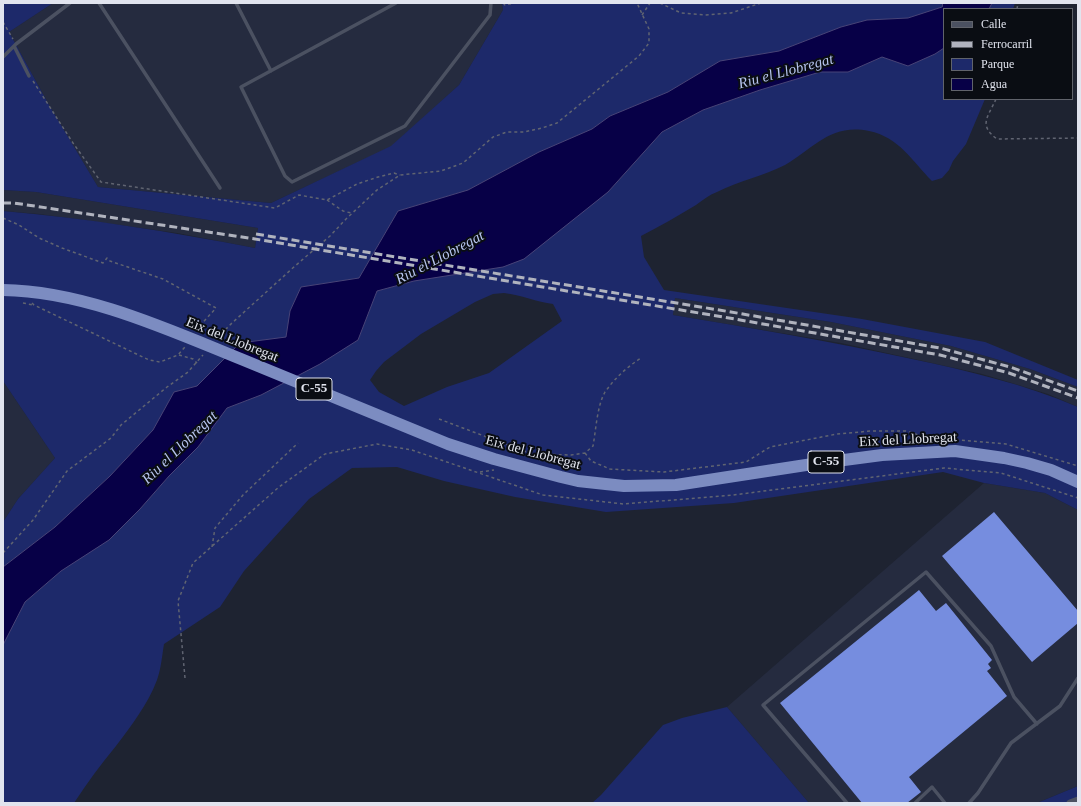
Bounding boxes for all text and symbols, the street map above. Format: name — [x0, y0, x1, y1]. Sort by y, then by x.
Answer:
legend — [943, 8, 1073, 100]
text: Calle — [981, 17, 1006, 31]
text: Ferrocarril — [981, 37, 1032, 51]
water label: Riu el Llobregat — [736, 51, 836, 93]
text: Parque — [981, 57, 1014, 71]
text: Agua — [981, 77, 1007, 91]
water label: Riu el Llobregat — [393, 227, 487, 289]
street label: Eix del Llobregat — [183, 314, 281, 366]
road number: C-55 — [296, 378, 332, 400]
water label: Riu el Llobregat — [139, 408, 221, 488]
street label: Eix del Llobregat — [859, 429, 957, 451]
street label: Eix del Llobregat — [484, 432, 582, 474]
road number: C-55 — [808, 451, 844, 473]

